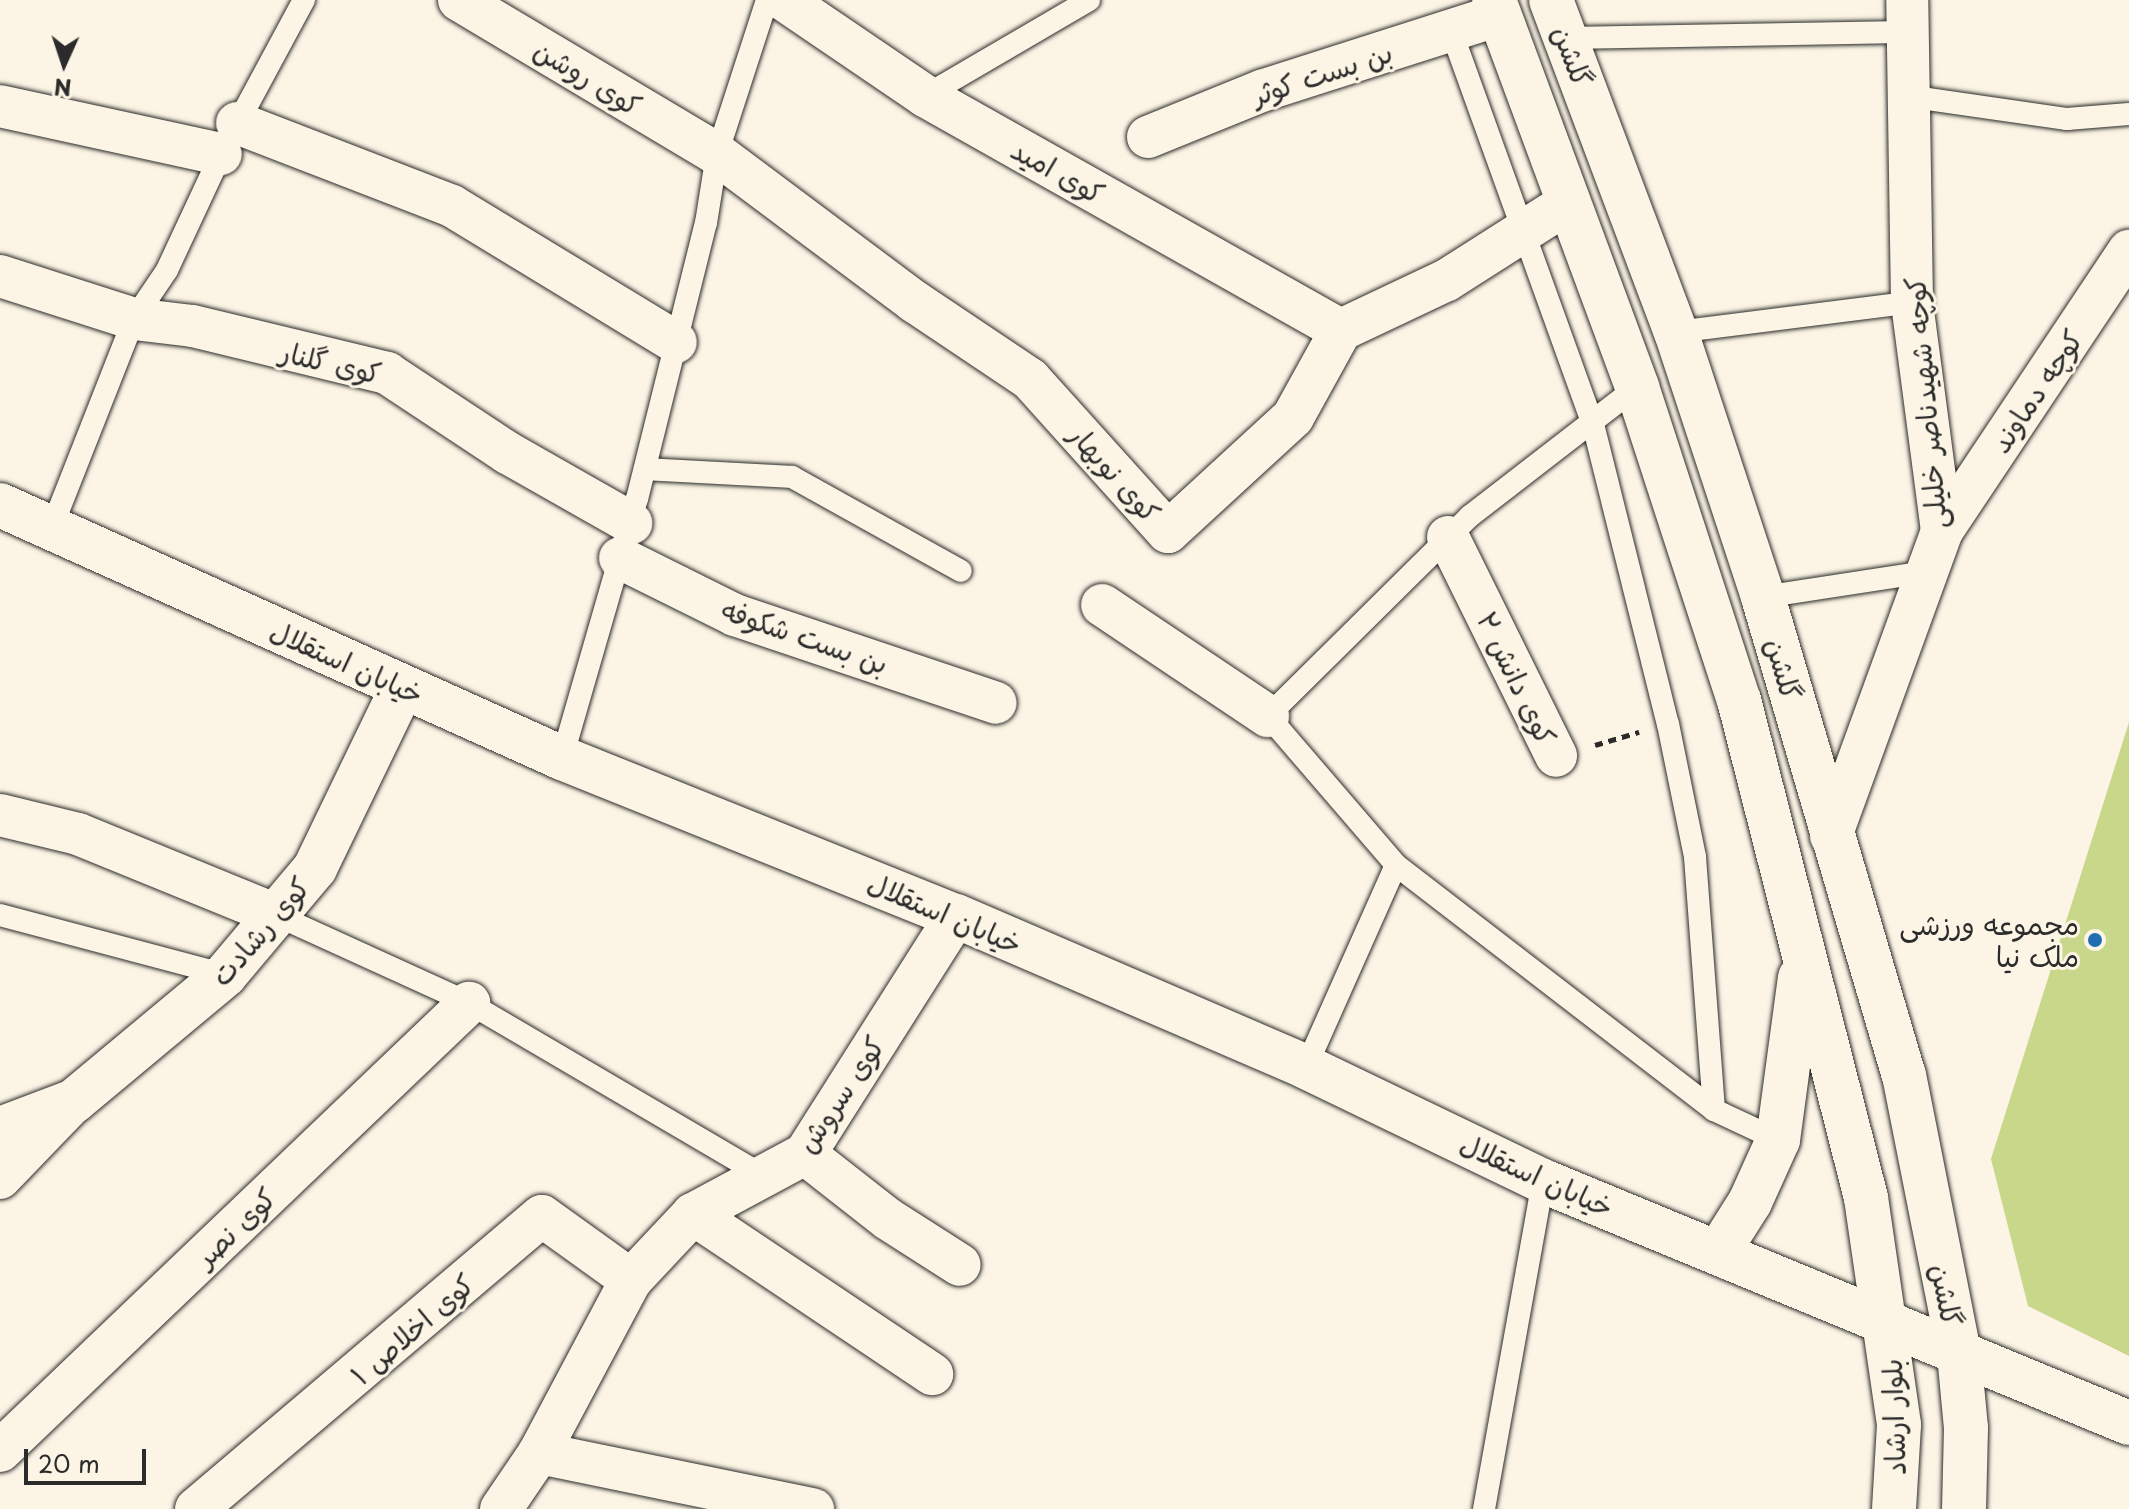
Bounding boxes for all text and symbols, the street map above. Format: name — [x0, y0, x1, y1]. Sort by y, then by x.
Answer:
street label: گلشن — [1546, 21, 1600, 91]
north arrow — [24, 24, 104, 104]
street label: کوی روشن — [528, 32, 648, 122]
street label: بن بست کوثر — [1248, 35, 1396, 111]
text: N — [53, 72, 72, 105]
street label: کوی امید — [1006, 132, 1110, 210]
street label: کوچه شهیدناصر خلیلی — [1897, 276, 1953, 530]
street label: کوچه دماوند — [1983, 323, 2089, 459]
street label: کوی گلنار — [277, 334, 385, 390]
street label: کوی نوبهار — [1062, 417, 1168, 529]
street label: بن بست شکوفه — [717, 592, 893, 680]
street label: کوی دانش ۲ — [1470, 606, 1564, 750]
street label: خیابان استقلال — [265, 613, 429, 711]
street label: گلشن — [1759, 634, 1809, 704]
street label: خیابان استقلال — [863, 865, 1027, 961]
street label: کوی رشادت — [204, 870, 316, 992]
place label: مجموعه ورزشی ملک نیا — [1899, 907, 2079, 973]
marker: مجموعه ورزشی ملک نیا — [2086, 931, 2104, 949]
street label: کوی سروش — [789, 1029, 891, 1159]
street label: خیابان استقلال — [1455, 1126, 1619, 1224]
street label: کوی نصر — [188, 1180, 282, 1274]
street label: گلشن — [1925, 1261, 1969, 1329]
street label: کوی اخلاص ۱ — [343, 1266, 481, 1392]
street label: بلوار ارشاد — [1874, 1358, 1912, 1476]
scale bar — [28, 1433, 150, 1483]
text: 20 m — [38, 1445, 100, 1481]

